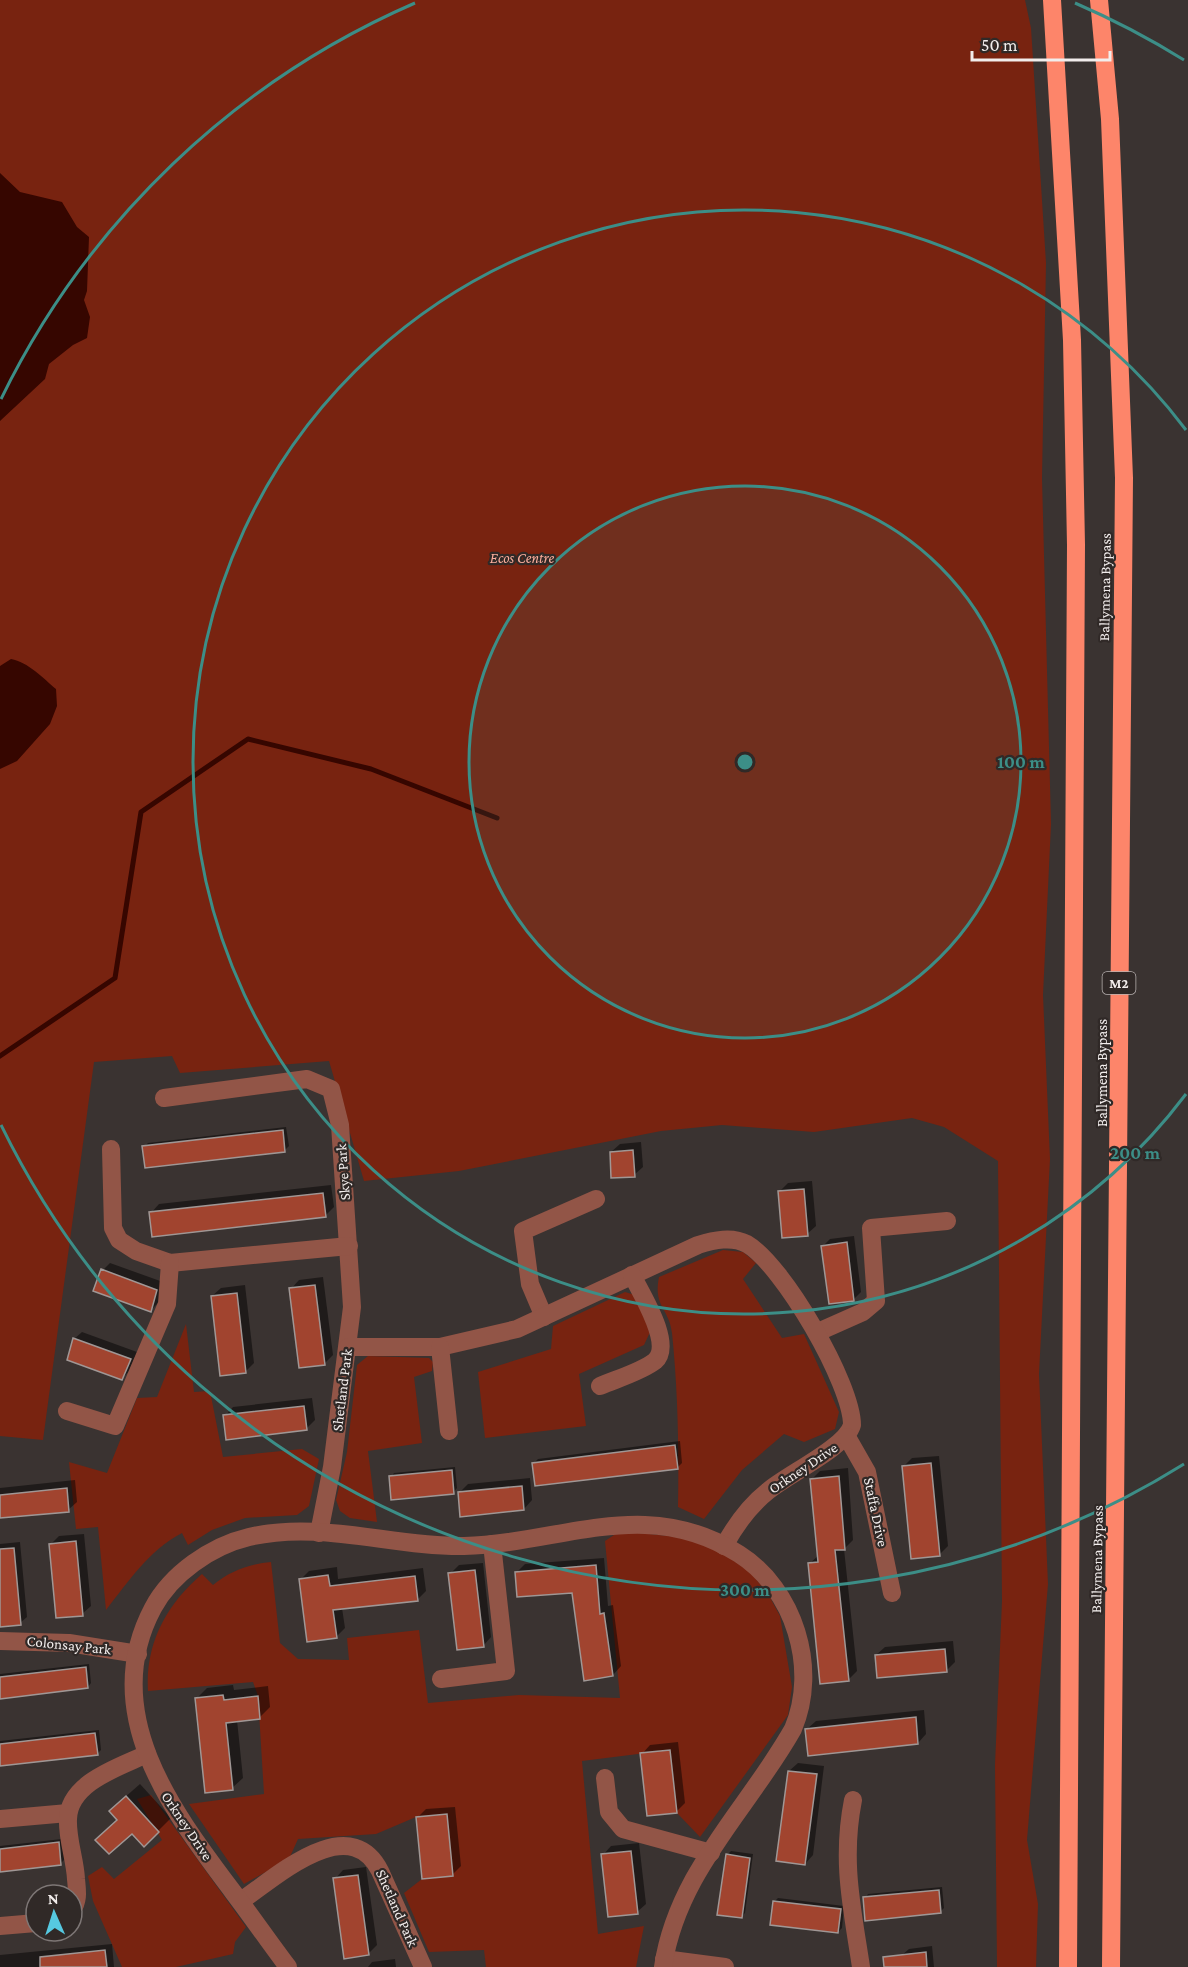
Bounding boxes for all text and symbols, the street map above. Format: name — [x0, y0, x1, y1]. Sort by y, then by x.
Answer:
scale bar — [972, 24, 1110, 62]
text: 50 m — [981, 35, 1018, 55]
street label: Ballymena Bypass — [1096, 533, 1115, 641]
park label: Ecos Centre — [490, 550, 554, 566]
centre of rings — [735, 752, 755, 772]
text: 100 m — [997, 752, 1045, 772]
road number: M2 — [1102, 972, 1136, 994]
street label: Ballymena Bypass — [1094, 1019, 1111, 1127]
street label: Skye Park — [333, 1142, 354, 1201]
text: 200 m — [1110, 1143, 1161, 1163]
street label: Shetland Park — [329, 1347, 355, 1432]
street label: Orkney Drive — [766, 1439, 841, 1498]
street label: Staffa Drive — [861, 1476, 891, 1548]
street label: Ballymena Bypass — [1088, 1505, 1107, 1613]
text: 300 m — [720, 1580, 770, 1600]
street label: Colonsay Park — [26, 1633, 113, 1658]
street label: Orkney Drive — [157, 1789, 216, 1864]
street label: Shetland Park — [373, 1867, 422, 1950]
north arrow — [24, 1883, 84, 1943]
text: N — [47, 1890, 59, 1907]

